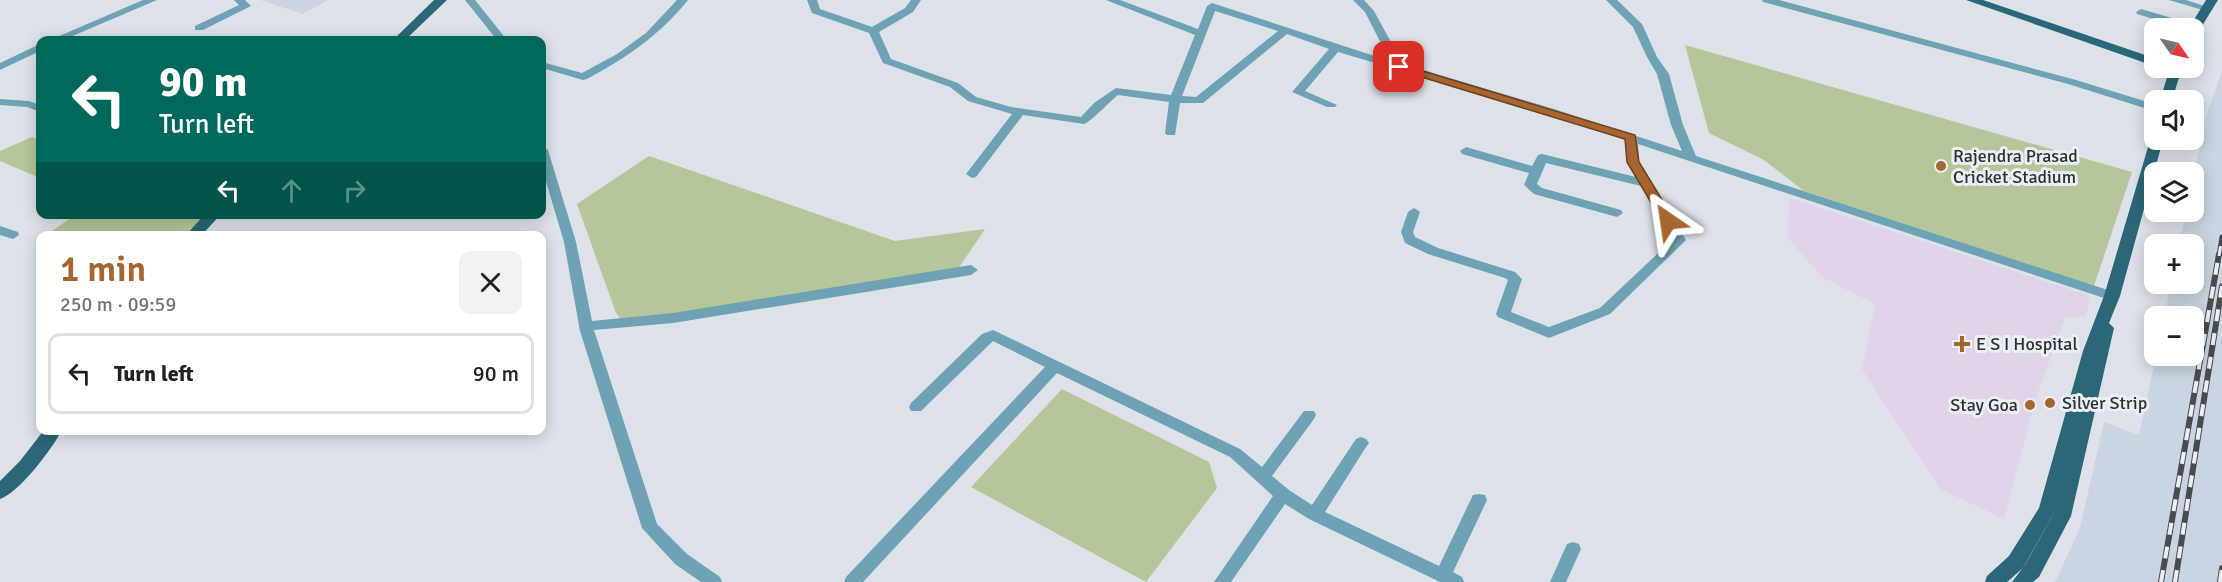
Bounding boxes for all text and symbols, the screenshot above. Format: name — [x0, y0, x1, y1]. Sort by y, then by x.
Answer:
north arrow — [2144, 18, 2204, 78]
map controls — [2144, 18, 2204, 366]
pin — [1373, 41, 1424, 92]
icon: arrive — [1382, 50, 1415, 83]
text: 90 m — [159, 57, 248, 108]
icon: left — [60, 60, 138, 138]
button: sound — [2144, 90, 2204, 150]
text: Turn left — [159, 108, 254, 141]
place label: Rajendra Prasad Cricket Stadium — [1953, 145, 2078, 188]
marker: Rajendra Prasad Cricket Stadium — [1934, 159, 1948, 173]
button: layers — [2144, 162, 2204, 222]
icon: left — [212, 174, 245, 207]
icon: ahead — [275, 174, 308, 207]
icon: right — [338, 174, 371, 207]
position arrow — [1636, 189, 1700, 253]
button: + — [2144, 234, 2204, 294]
text: 1 min — [60, 247, 146, 292]
button: close — [459, 251, 522, 314]
text: 250 m · 09:59 — [60, 292, 176, 317]
button: − — [2144, 306, 2204, 366]
place label: E S I Hospital — [1976, 333, 2078, 355]
marker: E S I Hospital — [1953, 335, 1971, 353]
icon: left — [63, 357, 96, 390]
text: Turn left — [114, 360, 194, 387]
text: 90 m — [473, 360, 519, 387]
place label: Silver Strip — [2062, 392, 2147, 414]
place label: Stay Goa — [1950, 394, 2018, 416]
marker: Silver Strip — [2043, 396, 2057, 410]
marker: Stay Goa — [2023, 398, 2037, 412]

